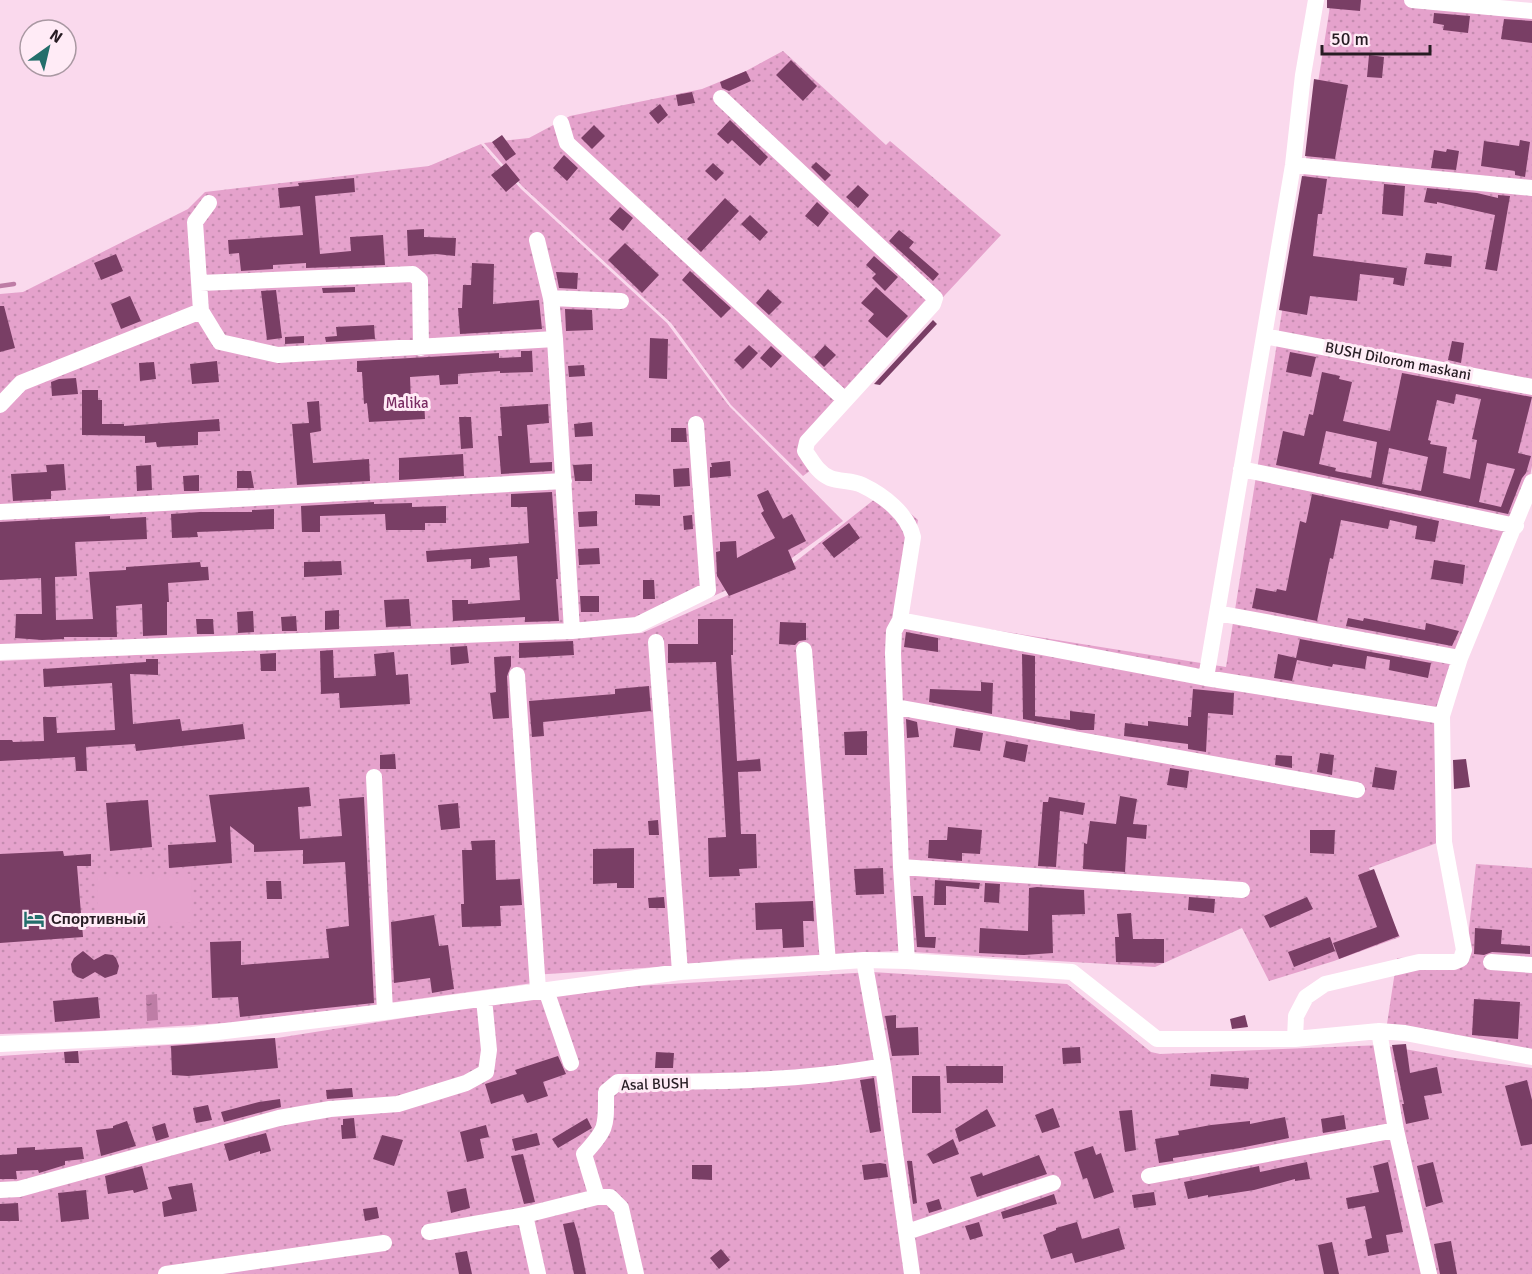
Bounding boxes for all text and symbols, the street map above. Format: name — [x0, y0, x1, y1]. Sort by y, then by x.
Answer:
north arrow — [18, 18, 78, 78]
scale bar — [1322, 18, 1430, 56]
text: N — [46, 25, 66, 48]
text: 50 m — [1331, 28, 1369, 50]
street label: BUSH Dilorom maskani — [1323, 338, 1473, 384]
park label: Malika — [385, 394, 429, 412]
hotel icon: Спортивный — [22, 907, 46, 931]
place label: Спортивный — [51, 910, 146, 928]
street label: Asal BUSH — [620, 1074, 690, 1094]

